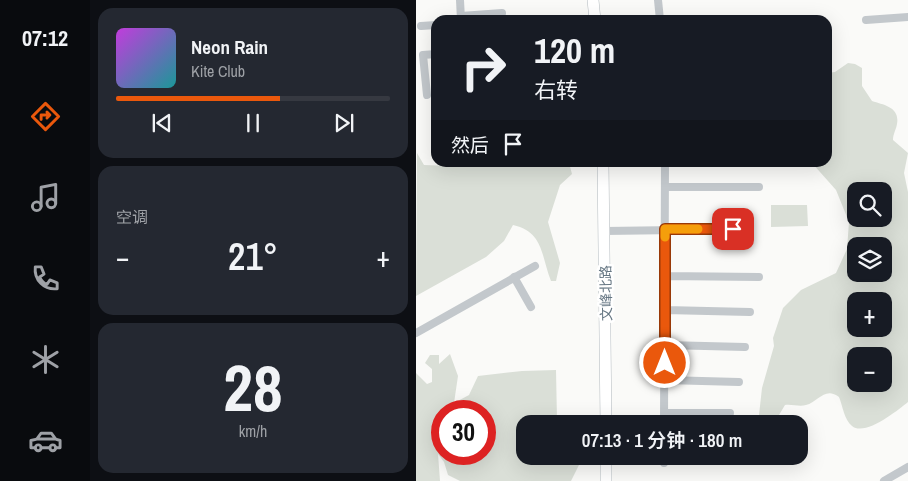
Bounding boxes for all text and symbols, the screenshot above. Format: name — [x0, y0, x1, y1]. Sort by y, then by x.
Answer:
text: 07:12 — [22, 23, 68, 53]
text: 120 m — [534, 27, 615, 74]
text: Neon Rain — [191, 34, 268, 60]
icon: right — [451, 35, 516, 100]
text: Kite Club — [191, 60, 245, 82]
text: 右转 — [534, 75, 578, 105]
icon: directions — [28, 99, 63, 134]
icon: previous — [148, 109, 176, 137]
icon: pause — [239, 109, 267, 137]
icon: next — [330, 109, 358, 137]
icon: arrive — [499, 130, 527, 158]
text: 然后 — [451, 132, 489, 158]
icon: music — [28, 180, 63, 215]
map controls — [847, 182, 892, 392]
button: search — [847, 182, 892, 227]
text: 空调 — [116, 206, 148, 228]
pin — [712, 208, 754, 250]
icon: arrive — [719, 215, 747, 243]
text: 21° — [228, 231, 278, 282]
button: layers — [847, 237, 892, 282]
text: − — [116, 238, 129, 276]
text: + — [377, 238, 390, 276]
icon: phone — [28, 261, 63, 296]
street label: 文峰北路 — [597, 265, 615, 321]
button: + — [847, 292, 892, 337]
position arrow — [638, 336, 690, 388]
icon: climate — [28, 342, 63, 377]
text: 28 — [223, 344, 283, 431]
button: − — [847, 347, 892, 392]
speed limit sign: 30 — [431, 400, 496, 465]
text: km/h — [239, 420, 267, 442]
icon: car — [28, 423, 63, 458]
text: 07:13 · 1 分钟 · 180 m — [582, 427, 742, 453]

